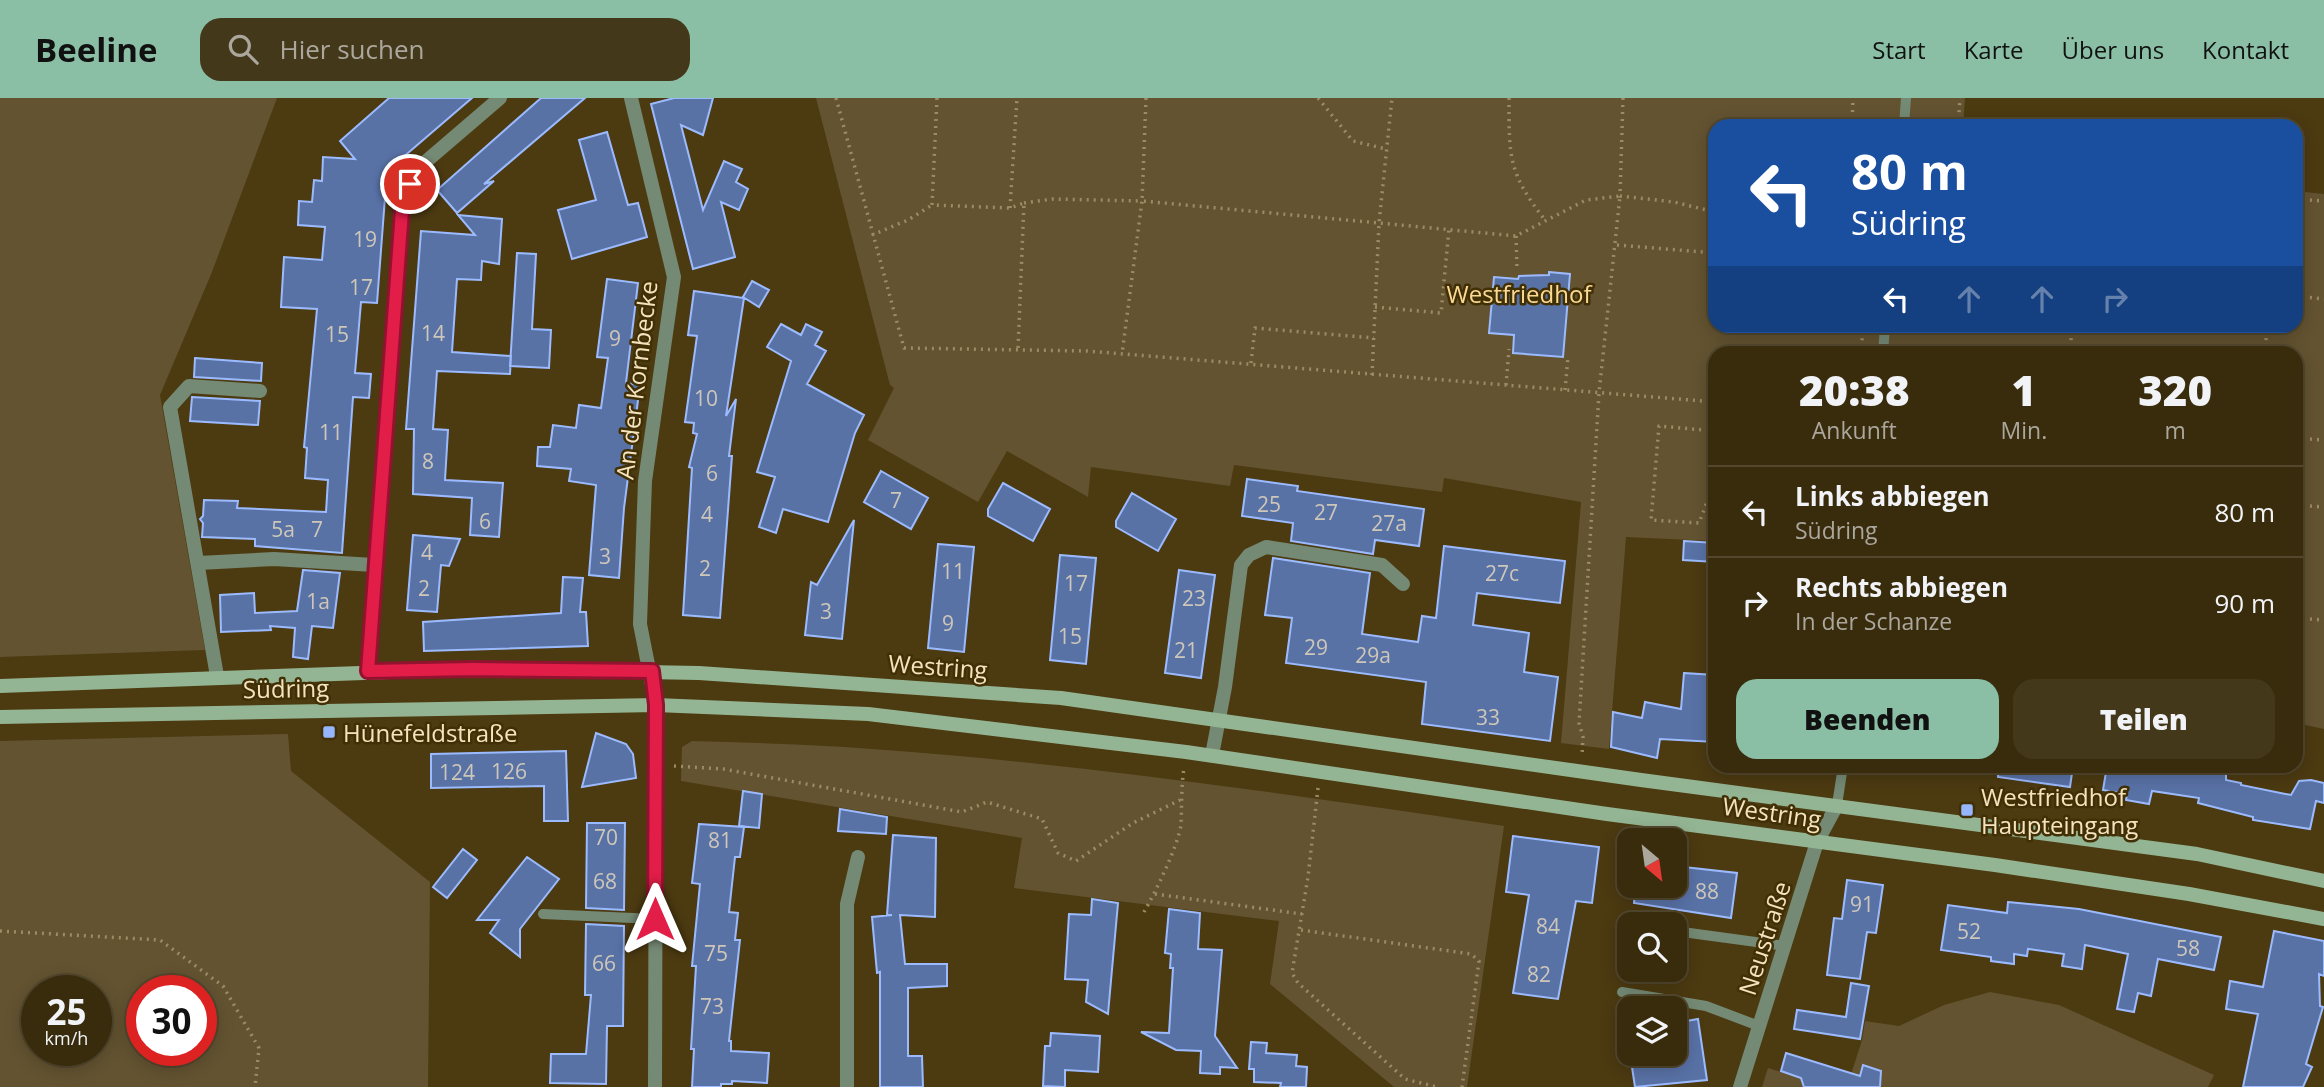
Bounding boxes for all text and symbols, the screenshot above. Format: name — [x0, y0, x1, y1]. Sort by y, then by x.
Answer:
search box — [200, 18, 690, 81]
text: Beeline — [35, 27, 158, 72]
icon: search — [224, 30, 262, 68]
text: Hier suchen — [280, 31, 425, 67]
text: Start — [1872, 33, 1926, 66]
text: Karte — [1964, 33, 2024, 66]
text: Über uns — [2062, 33, 2164, 66]
text: Kontakt — [2202, 33, 2289, 66]
text: 80 m — [1851, 138, 1968, 204]
icon: left — [1736, 147, 1827, 238]
pin — [380, 154, 440, 214]
icon: arrive — [391, 165, 429, 203]
text: Südring — [1851, 201, 1966, 244]
house number: 19 — [353, 225, 377, 253]
house number: 17 — [349, 273, 373, 301]
park label: Westfriedhof — [1447, 277, 1593, 310]
street label: An der Kornbecke — [607, 279, 665, 481]
icon: left — [1877, 280, 1915, 318]
icon: ahead — [1950, 280, 1988, 318]
icon: ahead — [2023, 280, 2061, 318]
icon: right — [2096, 280, 2134, 318]
house number: 14 — [421, 319, 445, 347]
house number: 15 — [325, 320, 349, 348]
house number: 9 — [609, 324, 621, 352]
text: 20:38 — [1799, 361, 1910, 418]
text: 1 — [2012, 361, 2036, 418]
text: 320 — [2138, 361, 2212, 418]
house number: 10 — [694, 384, 718, 412]
text: Ankunft — [1812, 414, 1897, 446]
text: Min. — [2001, 414, 2047, 446]
text: m — [2164, 414, 2186, 446]
house number: 11 — [319, 418, 343, 446]
house number: 8 — [422, 447, 434, 475]
house number: 6 — [706, 459, 718, 487]
text: Links abbiegen — [1795, 478, 1990, 514]
house number: 7 — [890, 486, 902, 514]
house number: 25 — [1257, 490, 1281, 518]
icon: left — [1736, 493, 1774, 531]
text: 80 m — [2214, 494, 2275, 530]
house number: 27 — [1314, 498, 1338, 526]
house number: 4 — [701, 500, 713, 528]
house number: 6 — [479, 507, 491, 535]
house number: 27a — [1371, 509, 1407, 537]
text: Südring — [1795, 514, 1878, 546]
house number: 5a — [271, 515, 295, 543]
house number: 7 — [311, 515, 323, 543]
house number: 4 — [421, 538, 433, 566]
house number: 3 — [599, 542, 611, 570]
house number: 2 — [699, 554, 711, 582]
house number: 11 — [941, 557, 965, 585]
house number: 27c — [1485, 559, 1519, 587]
house number: 17 — [1064, 569, 1088, 597]
text: Rechts abbiegen — [1795, 569, 2008, 605]
house number: 2 — [418, 574, 430, 602]
house number: 23 — [1182, 584, 1206, 612]
icon: right — [1736, 584, 1774, 622]
text: 90 m — [2214, 585, 2275, 621]
house number: 1a — [306, 587, 330, 615]
house number: 3 — [820, 597, 832, 625]
text: In der Schanze — [1795, 605, 1952, 637]
house number: 9 — [942, 609, 954, 637]
house number: 15 — [1058, 622, 1082, 650]
house number: 29 — [1304, 633, 1328, 661]
house number: 21 — [1174, 636, 1198, 664]
house number: 29a — [1355, 641, 1391, 669]
street label: Westring — [887, 646, 989, 686]
street label: Südring — [243, 671, 329, 705]
button: Beenden — [1736, 679, 1999, 759]
button: Teilen — [2013, 679, 2275, 759]
house number: 33 — [1476, 703, 1500, 731]
place label: Hünefeldstraße — [343, 716, 517, 749]
marker: Hünefeldstraße — [321, 724, 337, 740]
house number: 126 — [491, 757, 527, 785]
house number: 124 — [439, 758, 475, 786]
place label: Westfriedhof Haupteingang — [1981, 780, 2138, 841]
street label: Westring — [1721, 789, 1823, 835]
marker: Westfriedhof Haupteingang — [1959, 802, 1975, 818]
house number: 70 — [594, 823, 618, 851]
house number: 81 — [708, 826, 732, 854]
north arrow — [1617, 828, 1687, 898]
map controls — [1617, 828, 1687, 1066]
house number: 68 — [593, 867, 617, 895]
house number: 88 — [1695, 877, 1719, 905]
street label: Neustraße — [1730, 877, 1798, 999]
position arrow — [618, 882, 692, 956]
house number: 91 — [1850, 890, 1874, 918]
house number: 84 — [1536, 912, 1560, 940]
button: search — [1617, 912, 1687, 982]
house number: 52 — [1957, 917, 1981, 945]
house number: 58 — [2176, 934, 2200, 962]
house number: 75 — [704, 939, 728, 967]
house number: 66 — [592, 949, 616, 977]
house number: 82 — [1527, 960, 1551, 988]
speed limit sign: 30 — [126, 975, 217, 1066]
text: 25 — [46, 988, 87, 1035]
house number: 73 — [700, 992, 724, 1020]
button: layers — [1617, 996, 1687, 1066]
text: km/h — [45, 1026, 88, 1050]

